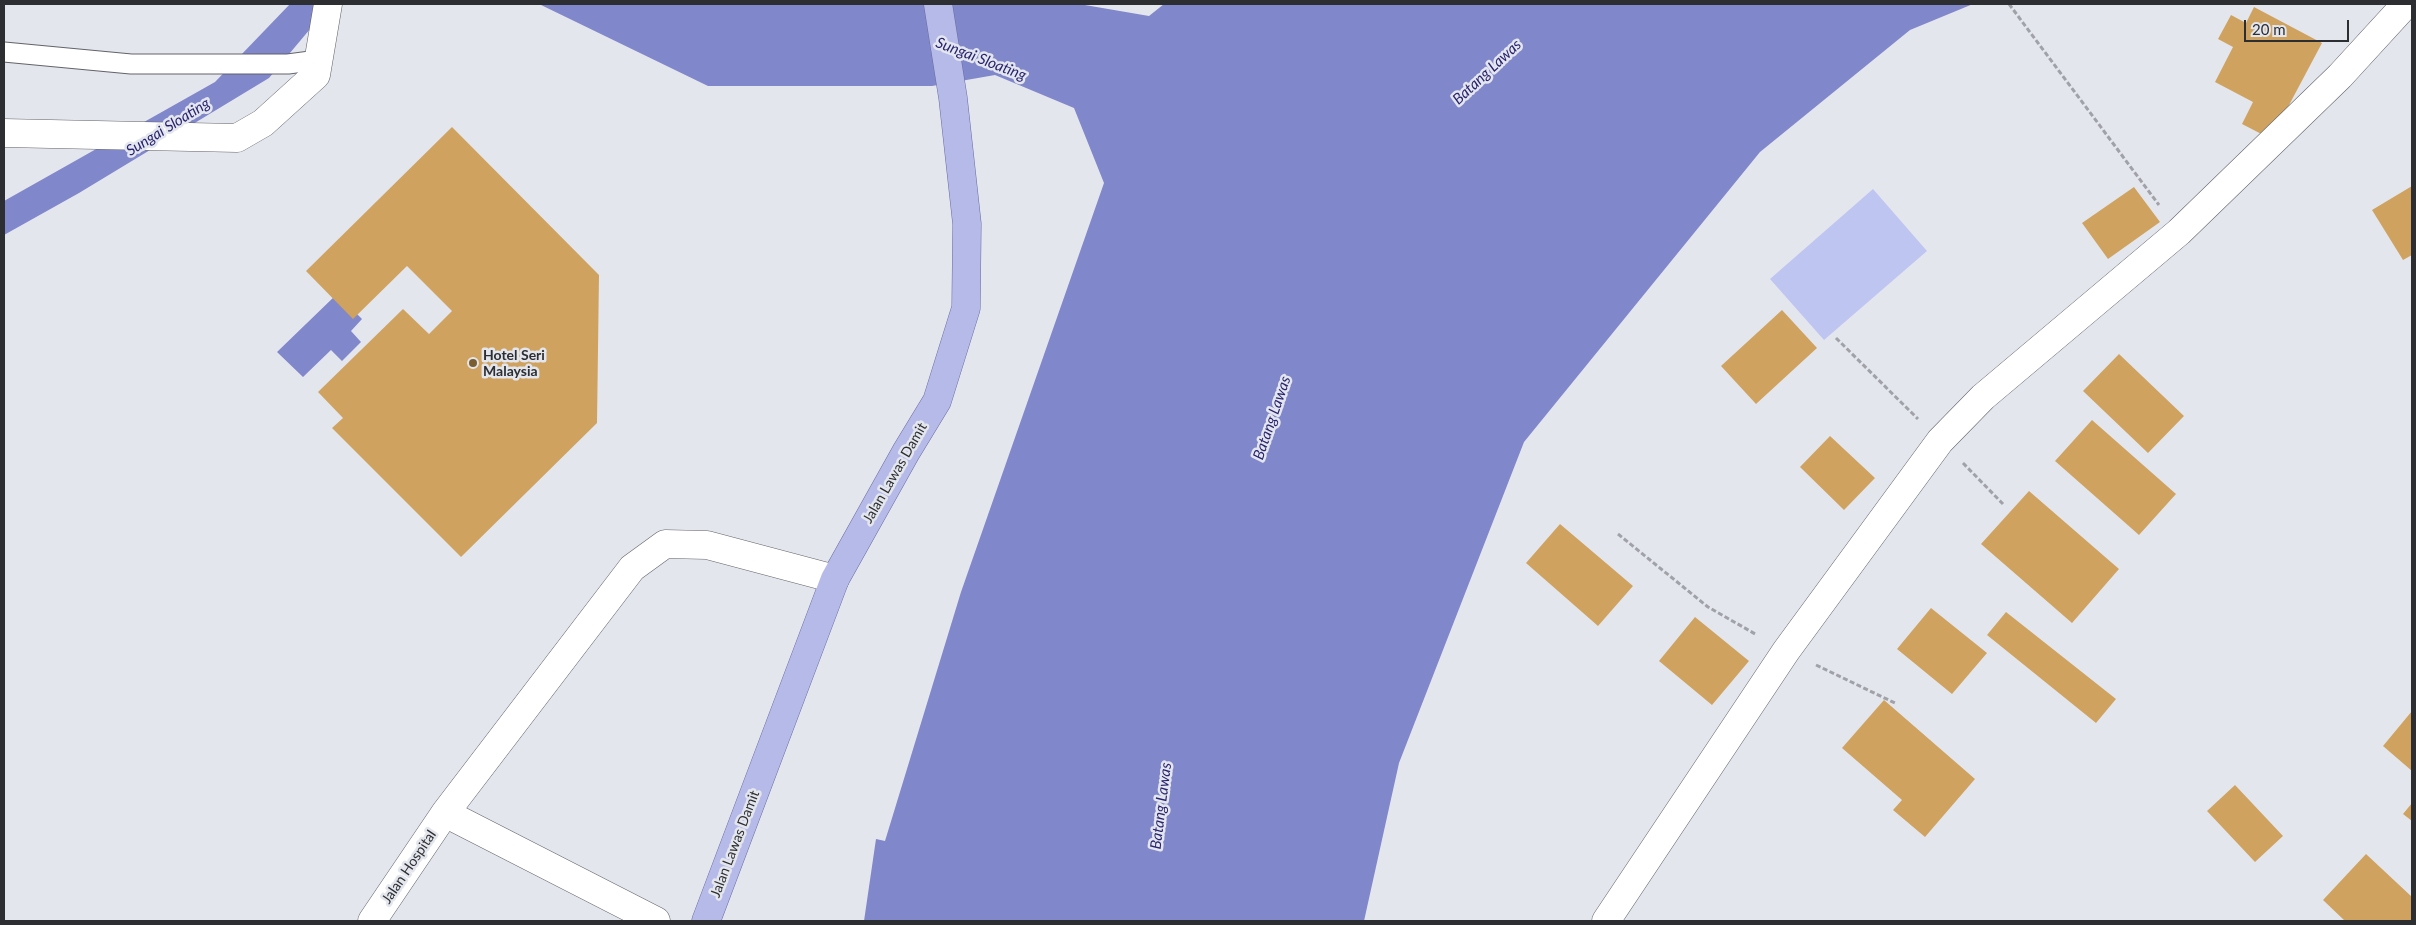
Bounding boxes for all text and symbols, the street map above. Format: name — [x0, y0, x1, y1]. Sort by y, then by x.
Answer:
scale bar — [2246, 10, 2351, 42]
text: 20 m — [2252, 20, 2286, 38]
water label: Sungai Sloating — [933, 34, 1029, 84]
water label: Batang Lawas — [1449, 36, 1525, 108]
water label: Sungai Sloating — [123, 94, 213, 160]
place label: Hotel Seri Malaysia — [483, 347, 545, 380]
marker: Hotel Seri Malaysia — [467, 357, 479, 369]
water label: Batang Lawas — [1249, 374, 1295, 462]
street label: Jalan Lawas Damit — [859, 420, 931, 526]
water label: Batang Lawas — [1147, 762, 1175, 850]
street label: Jalan Lawas Damit — [707, 788, 763, 900]
street label: Jalan Hospital — [378, 827, 440, 907]

